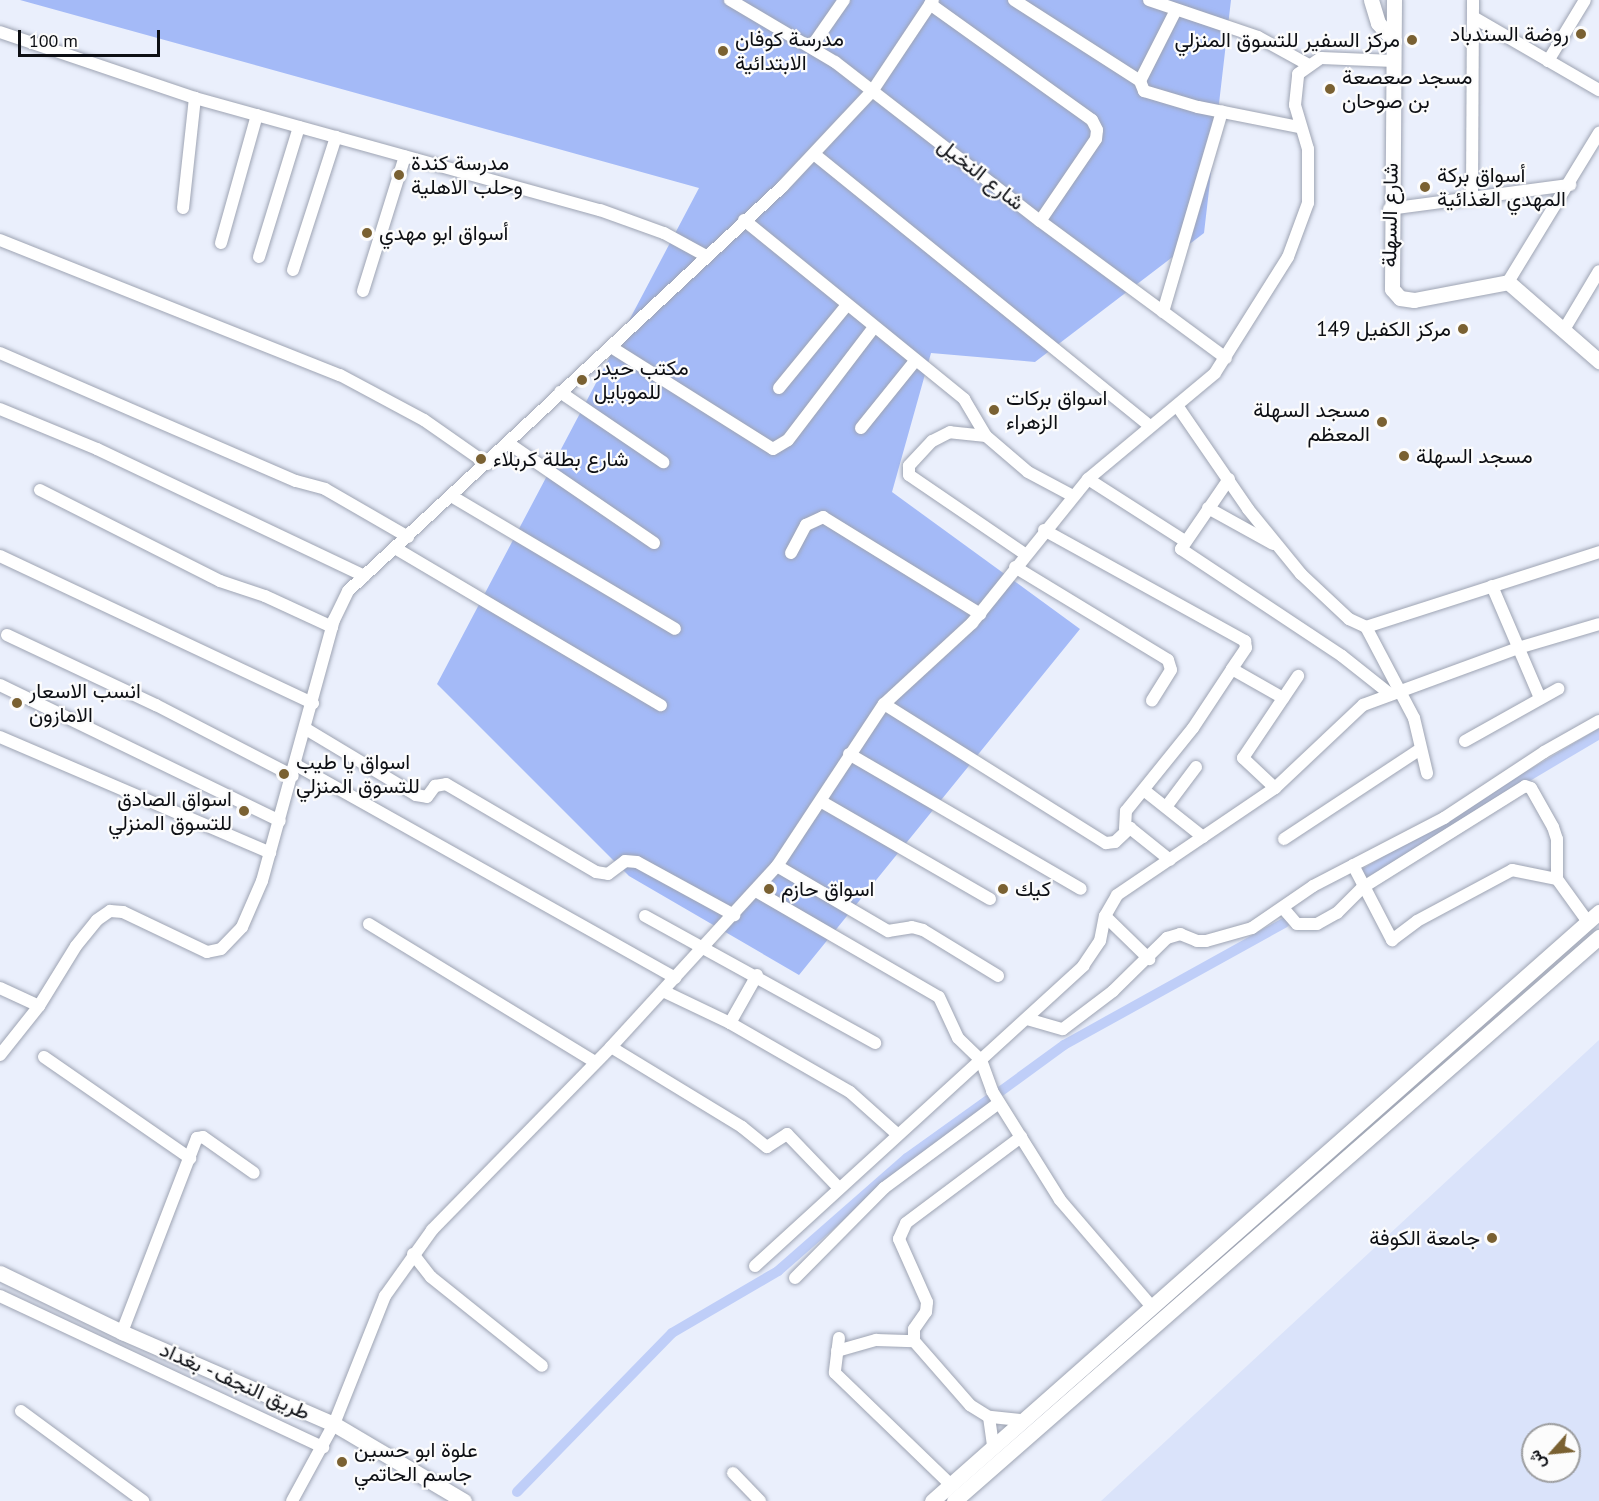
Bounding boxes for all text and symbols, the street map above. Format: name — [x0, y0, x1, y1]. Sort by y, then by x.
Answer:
scale bar — [21, 18, 164, 56]
place label: روضة السندباد — [1450, 21, 1569, 47]
place label: مدرسة كوفان الابتدائية — [735, 26, 844, 76]
place label: مركز السفير للتسوق المنزلي — [1175, 27, 1400, 53]
marker: روضة السندباد — [1574, 27, 1588, 41]
text: 100 m — [29, 29, 78, 52]
marker: مركز السفير للتسوق المنزلي — [1405, 33, 1419, 47]
marker: مدرسة كوفان الابتدائية — [716, 44, 730, 58]
place label: مسجد صعصعة بن صوحان — [1342, 64, 1473, 114]
marker: مسجد صعصعة بن صوحان — [1323, 82, 1337, 96]
street label: شارع النخيل — [933, 133, 1029, 215]
place label: مدرسة كندة وحلب الاهلية — [411, 150, 523, 200]
place label: أسواق بركة المهدي الغذائية — [1437, 162, 1566, 212]
street label: شارع السهلة — [1376, 163, 1404, 267]
marker: مدرسة كندة وحلب الاهلية — [392, 168, 406, 182]
marker: أسواق بركة المهدي الغذائية — [1418, 180, 1432, 194]
place label: أسواق ابو مهدي — [379, 220, 508, 246]
marker: أسواق ابو مهدي — [360, 226, 374, 240]
place label: مركز الكفيل 149 — [1316, 316, 1451, 342]
marker: مركز الكفيل 149 — [1456, 322, 1470, 336]
place label: مكتب حيدر للموبايل — [594, 355, 689, 405]
marker: مكتب حيدر للموبايل — [575, 373, 589, 387]
place label: اسواق بركات الزهراء — [1006, 385, 1107, 435]
place label: مسجد السهلة المعظم — [1253, 397, 1370, 447]
marker: اسواق بركات الزهراء — [987, 403, 1001, 417]
marker: مسجد السهلة المعظم — [1375, 415, 1389, 429]
place label: مسجد السهلة — [1416, 443, 1533, 469]
place label: شارع بطلة كربلاء — [493, 446, 629, 472]
marker: مسجد السهلة — [1397, 449, 1411, 463]
marker: شارع بطلة كربلاء — [474, 452, 488, 466]
place label: انسب الاسعار الامازون — [29, 678, 141, 728]
marker: انسب الاسعار الامازون — [10, 696, 24, 710]
place label: اسواق يا طيب للتسوق المنزلي — [296, 749, 420, 799]
marker: اسواق يا طيب للتسوق المنزلي — [277, 767, 291, 781]
place label: اسواق الصادق للتسوق المنزلي — [108, 786, 232, 836]
marker: اسواق الصادق للتسوق المنزلي — [237, 804, 251, 818]
place label: اسواق حازم — [781, 876, 874, 902]
place label: كيك — [1015, 876, 1051, 902]
marker: اسواق حازم — [762, 882, 776, 896]
marker: كيك — [996, 882, 1010, 896]
place label: جامعة الكوفة — [1369, 1225, 1480, 1251]
marker: جامعة الكوفة — [1485, 1231, 1499, 1245]
street label: طريق النجف - بغداد — [154, 1336, 316, 1426]
north arrow — [1521, 1423, 1581, 1483]
place label: علوة ابو حسين جاسم الحاتمي — [354, 1437, 478, 1487]
text: ش — [1523, 1447, 1550, 1473]
marker: علوة ابو حسين جاسم الحاتمي — [335, 1455, 349, 1469]

